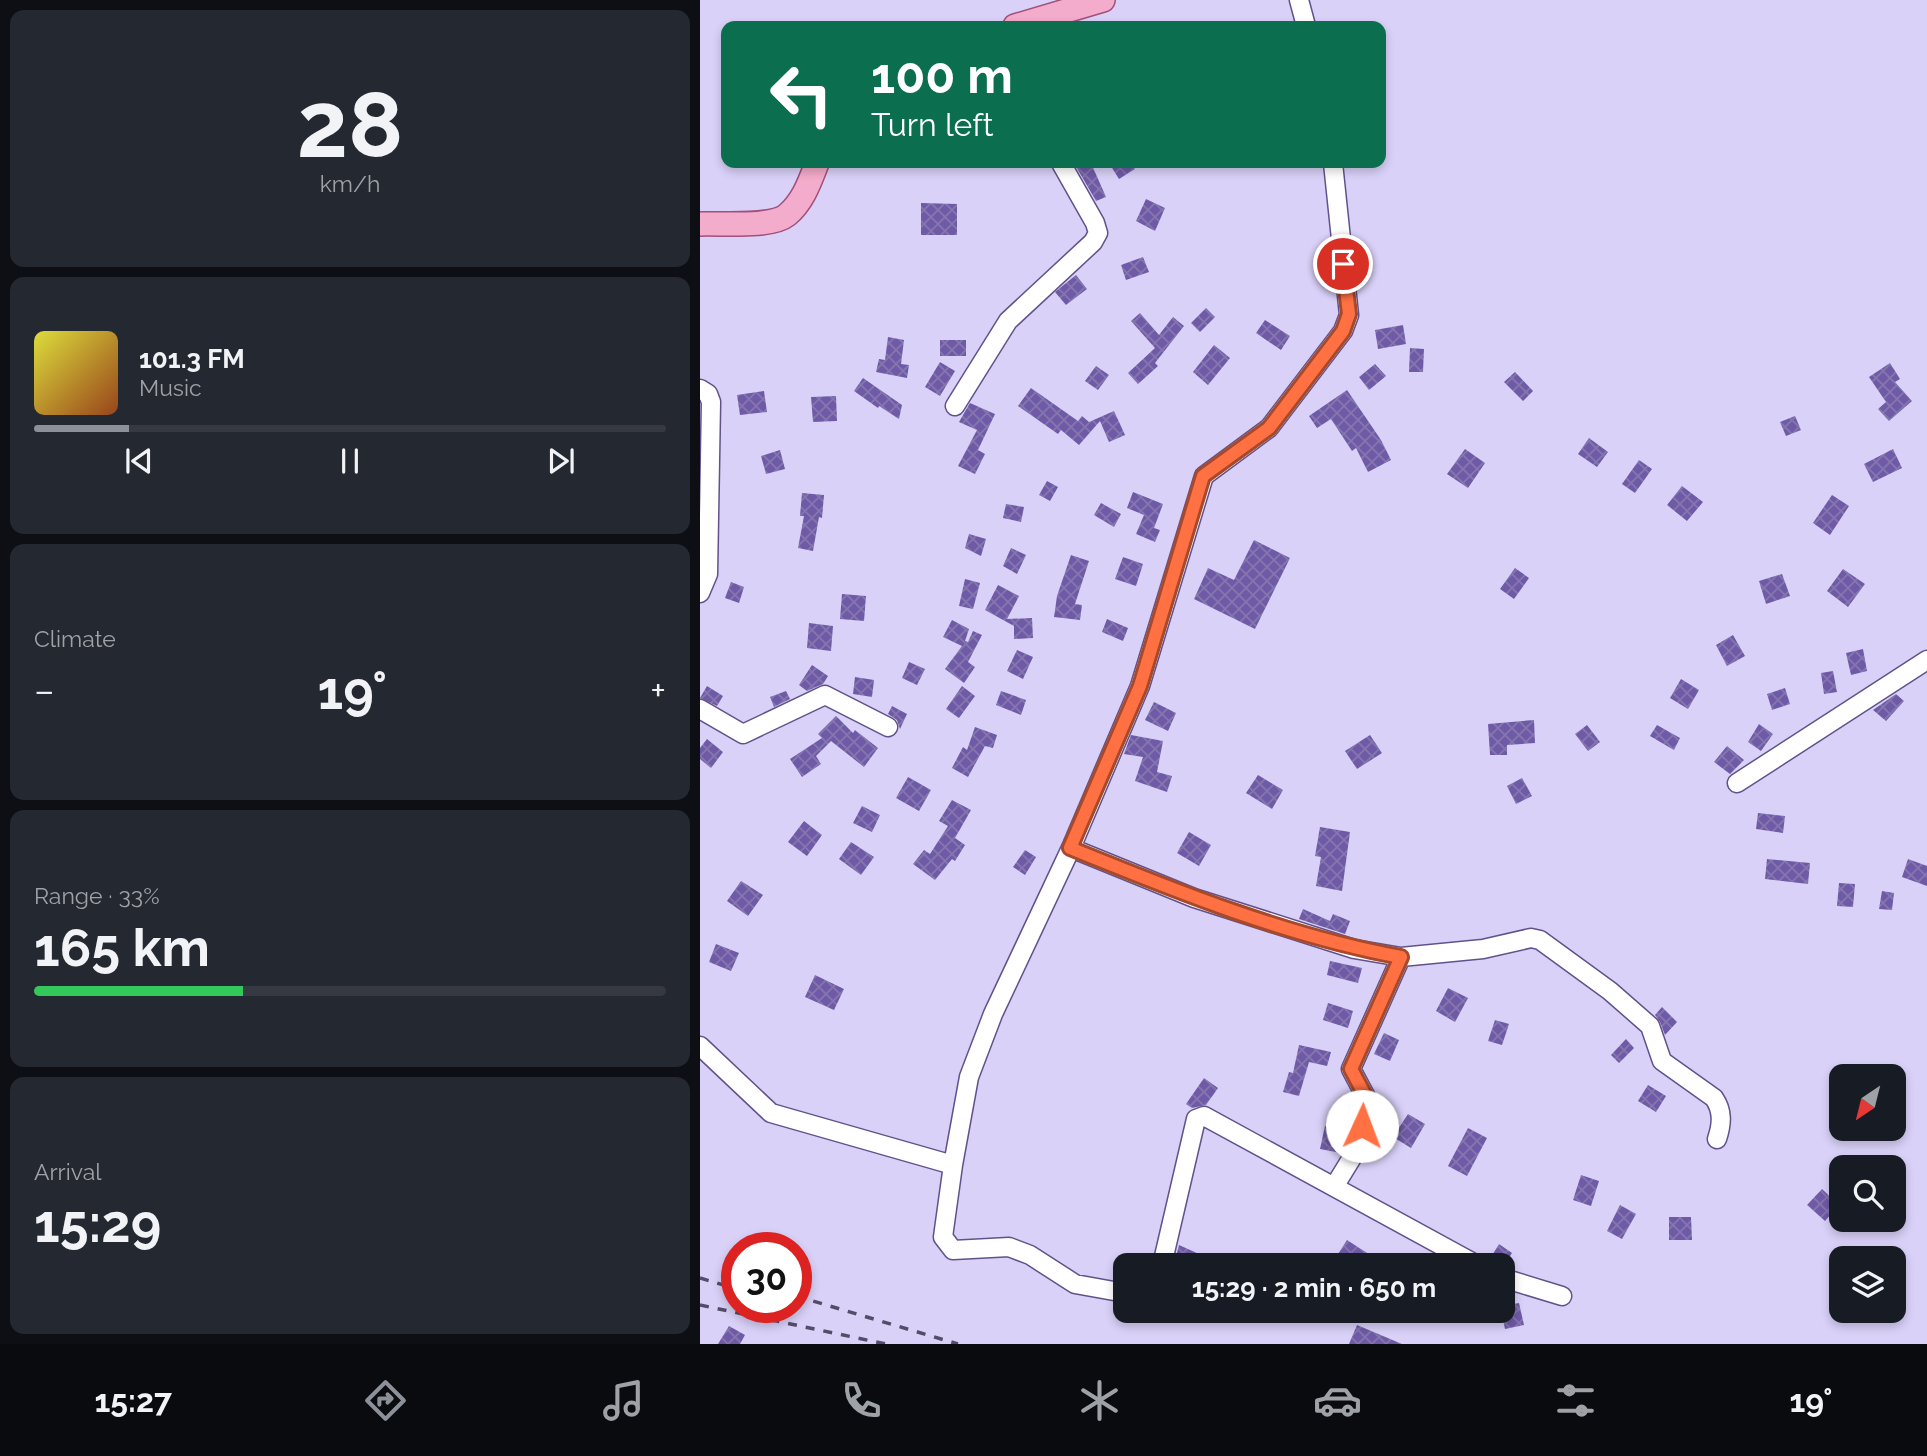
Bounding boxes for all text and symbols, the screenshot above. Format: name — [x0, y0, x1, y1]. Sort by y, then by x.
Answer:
text: 100 m — [871, 47, 1013, 104]
icon: left — [756, 49, 847, 140]
text: 28 — [297, 71, 403, 178]
text: Turn left — [871, 106, 993, 143]
text: km/h — [320, 170, 380, 197]
pin — [1313, 234, 1373, 294]
icon: arrive — [1324, 245, 1362, 283]
text: 101.3 FM — [139, 344, 245, 374]
text: Music — [139, 374, 202, 401]
icon: previous — [120, 442, 158, 480]
icon: pause — [331, 442, 369, 480]
icon: next — [542, 442, 580, 480]
text: Climate — [34, 625, 116, 652]
text: 19° — [318, 660, 387, 721]
text: − — [34, 668, 54, 713]
text: + — [650, 668, 666, 713]
text: Range · 33% — [34, 882, 160, 909]
text: 165 km — [34, 917, 210, 978]
north arrow — [1829, 1064, 1906, 1141]
map controls — [1829, 1064, 1906, 1323]
position arrow — [1325, 1089, 1399, 1163]
button: search — [1829, 1155, 1906, 1232]
text: Arrival — [34, 1158, 101, 1185]
text: 15:29 — [34, 1193, 161, 1254]
speed limit sign: 30 — [721, 1232, 812, 1323]
button: layers — [1829, 1246, 1906, 1323]
text: 15:29 · 2 min · 650 m — [1192, 1273, 1436, 1303]
icon: directions — [361, 1376, 410, 1425]
icon: music — [599, 1376, 648, 1425]
icon: phone — [837, 1376, 886, 1425]
icon: climate — [1075, 1376, 1124, 1425]
icon: car — [1313, 1376, 1362, 1425]
icon: filters — [1551, 1376, 1600, 1425]
text: 15:27 — [95, 1382, 172, 1419]
text: 19° — [1790, 1382, 1832, 1419]

